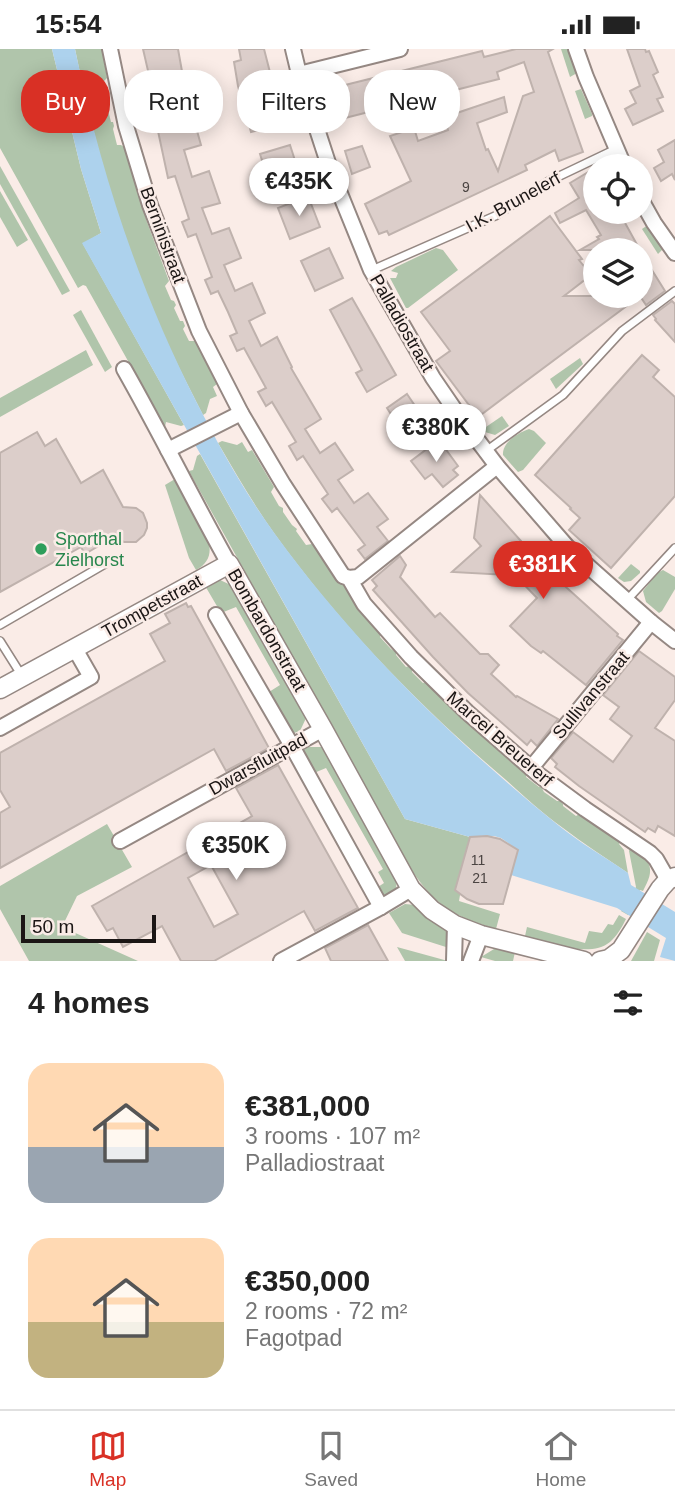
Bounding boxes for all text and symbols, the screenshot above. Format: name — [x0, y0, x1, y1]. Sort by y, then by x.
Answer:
text: 15:54 — [35, 9, 102, 39]
chip: Buy — [21, 70, 110, 133]
chip: Rent — [124, 70, 223, 133]
chip: Filters — [237, 70, 350, 133]
chip: New — [364, 70, 460, 133]
map controls — [583, 154, 653, 308]
button: locate — [583, 154, 653, 224]
pin: €435K — [250, 159, 348, 218]
street label: I.K. Brunelerf — [462, 167, 565, 236]
text: €435K — [265, 168, 333, 194]
house number: 9 — [462, 179, 470, 195]
street label: Berninistraat — [136, 184, 190, 286]
button: layers — [583, 238, 653, 308]
street label: Palladiostraat — [366, 271, 438, 375]
pin: €380K — [387, 405, 485, 464]
text: €380K — [402, 414, 470, 440]
place label: Sporthal Zielhorst — [55, 529, 124, 570]
marker: Sporthal Zielhorst — [33, 541, 49, 557]
pin: €381K — [494, 541, 592, 601]
text: €381K — [509, 551, 577, 577]
street label: Bombardonstraat — [224, 565, 310, 695]
street label: Trompetstraat — [98, 570, 206, 642]
street label: Sullivanstraat — [549, 647, 633, 743]
street label: Marcel Breuererf — [443, 687, 558, 791]
street label: Dwarsfluitpad — [205, 729, 311, 799]
pin: €350K — [187, 823, 285, 882]
text: €350K — [202, 832, 270, 858]
house number: 11 — [471, 852, 485, 868]
house number: 21 — [472, 870, 488, 886]
scale bar — [21, 912, 156, 944]
text: 50 m — [32, 916, 74, 937]
icon: filters — [609, 984, 647, 1022]
text: 4 homes — [28, 986, 150, 1019]
text: €381,000 — [245, 1089, 370, 1122]
icon: home — [84, 1091, 168, 1175]
text: 3 rooms · 107 m² — [245, 1123, 420, 1149]
text: Palladiostraat — [245, 1150, 384, 1176]
text: €350,000 — [245, 1264, 370, 1297]
icon: home — [84, 1266, 168, 1350]
text: 2 rooms · 72 m² — [245, 1298, 407, 1324]
text: Fagotpad — [245, 1325, 342, 1351]
tab: Map — [89, 1427, 127, 1491]
tab: Saved — [304, 1427, 358, 1491]
tab: Home — [536, 1427, 586, 1491]

